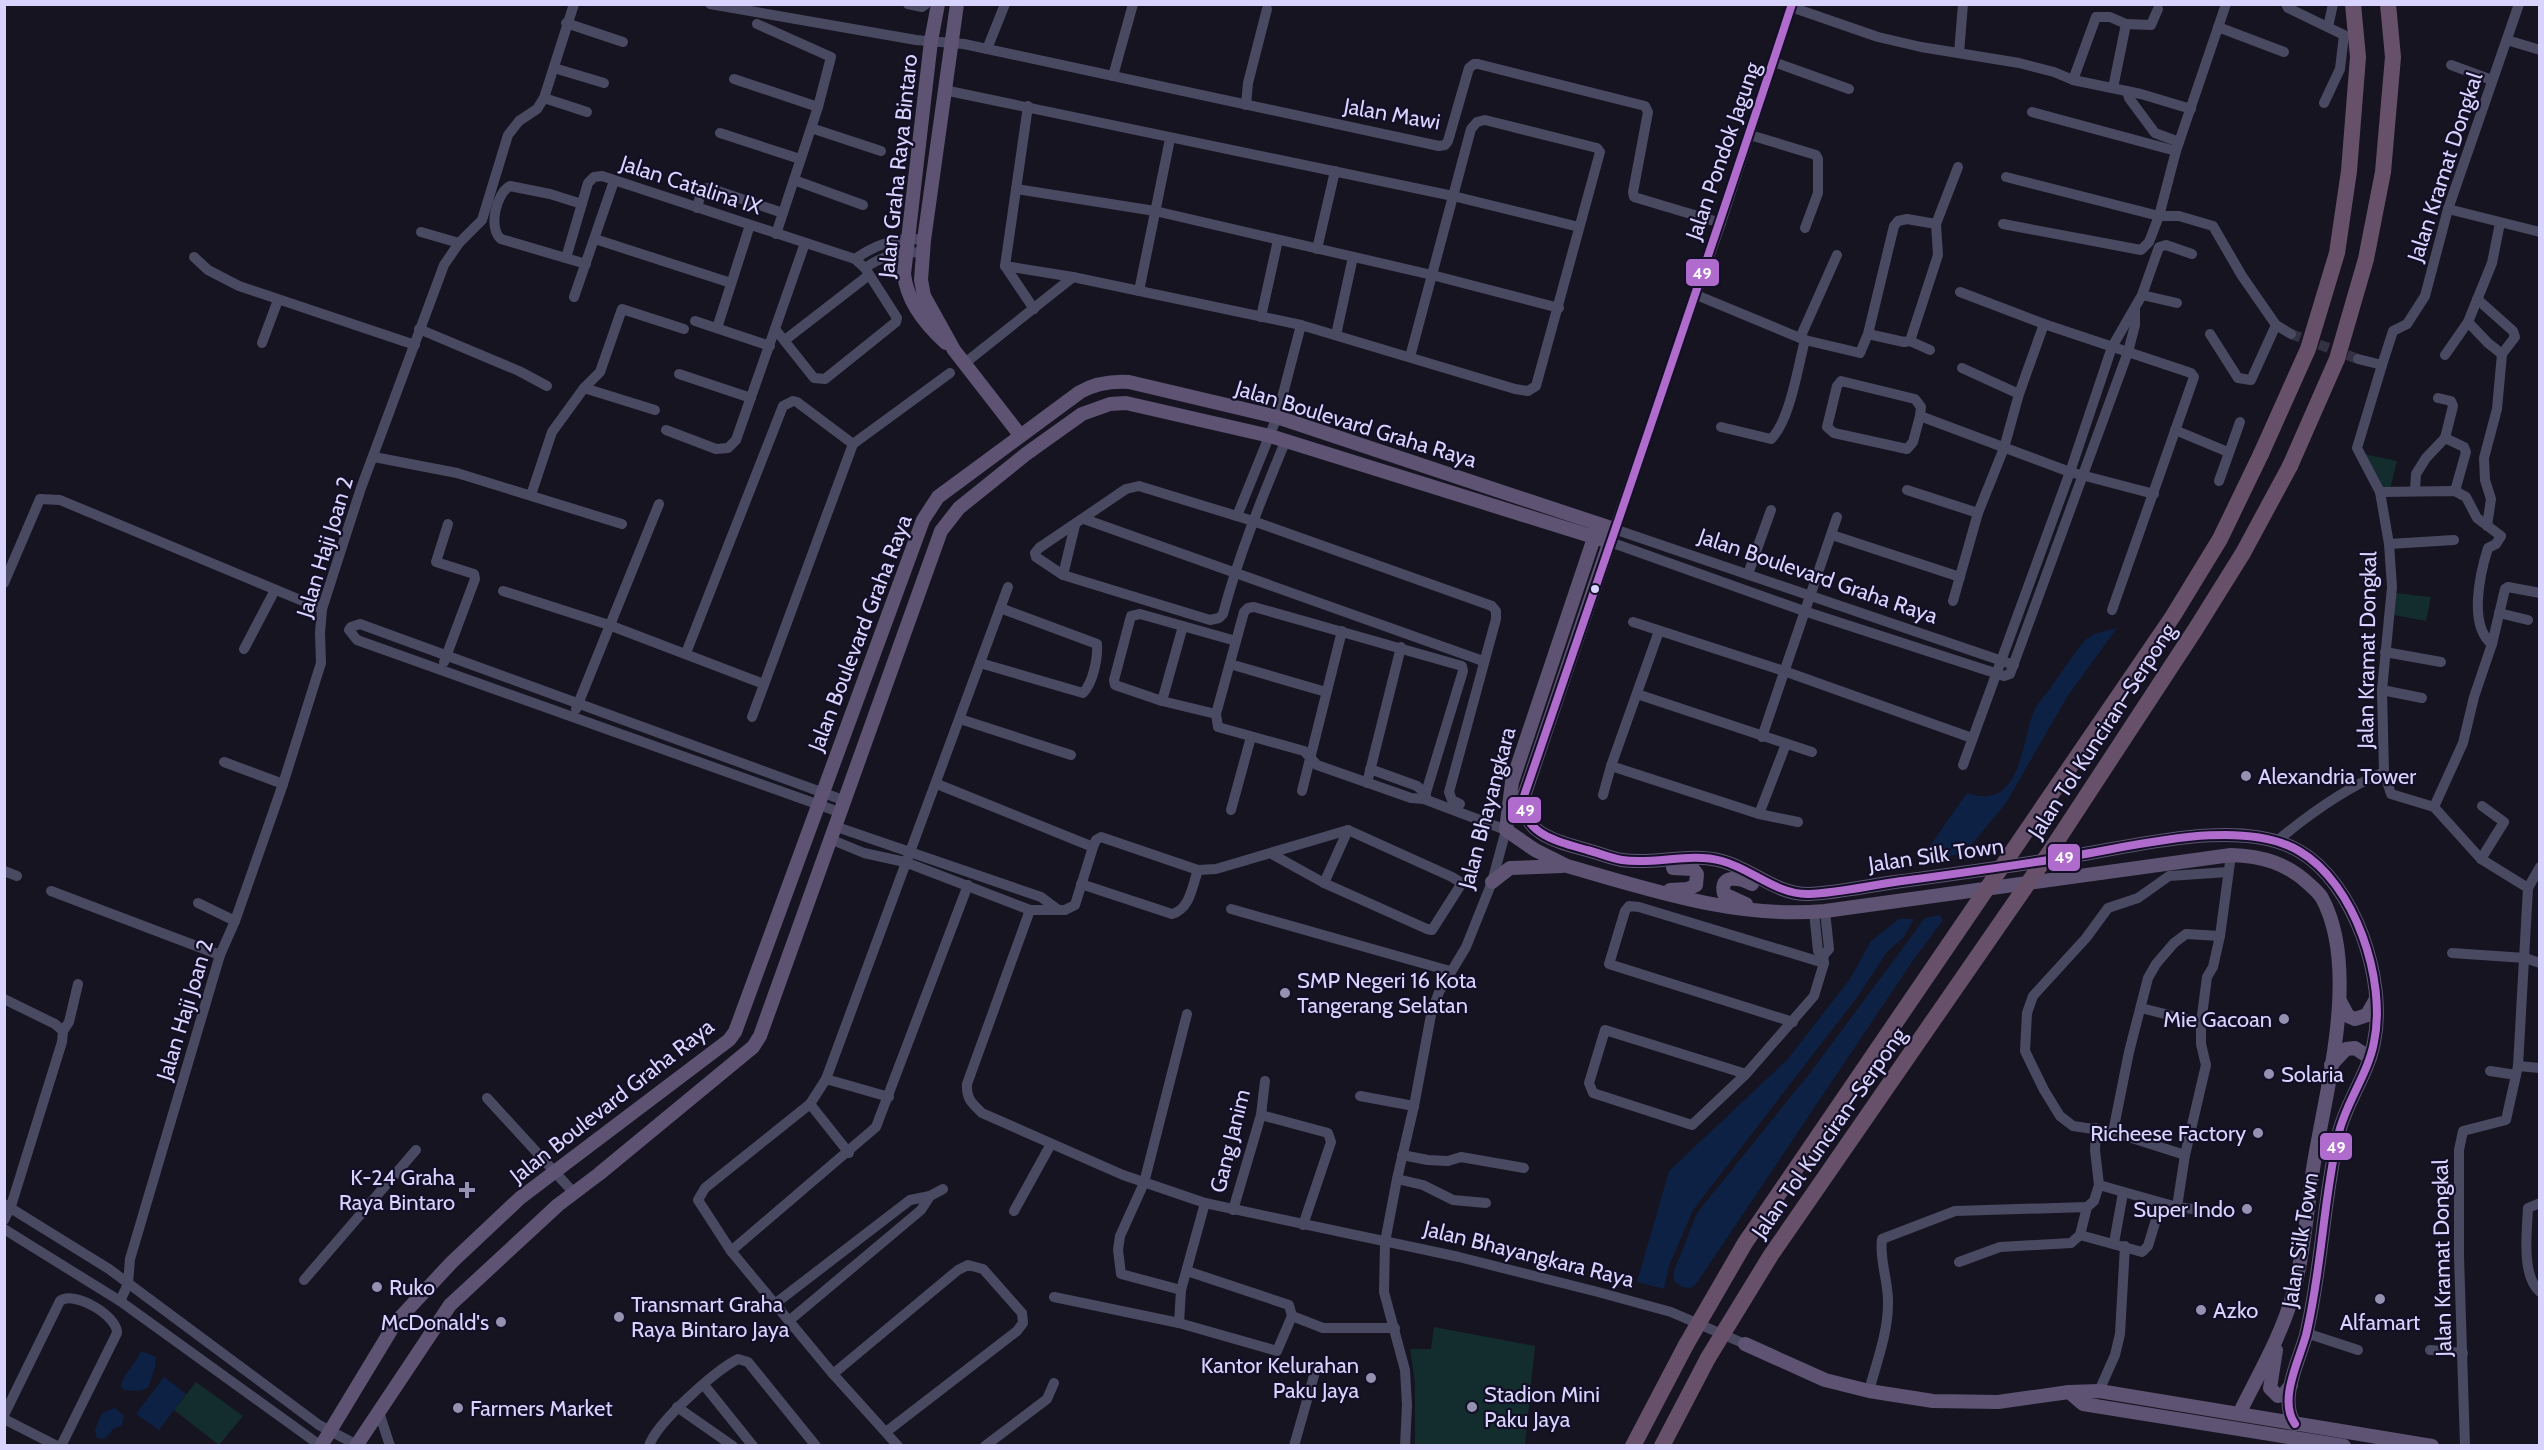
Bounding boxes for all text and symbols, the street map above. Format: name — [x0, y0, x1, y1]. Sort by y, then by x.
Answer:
street label: Jalan Graha Raya Bintaro — [873, 53, 923, 280]
street label: Jalan Pondok Jagung — [1680, 57, 1766, 244]
street label: Jalan Kramat Dongkal — [2401, 68, 2489, 266]
street label: Jalan Mawi — [1341, 92, 1442, 136]
street label: Jalan Catalina IX — [616, 149, 765, 221]
line badge: 49 — [1685, 258, 1720, 287]
text: 49 — [1693, 264, 1711, 283]
street label: Jalan Boulevard Graha Raya — [1231, 374, 1481, 474]
street label: Jalan Haji Joan 2 — [290, 473, 359, 622]
street label: Jalan Boulevard Graha Raya — [802, 510, 918, 756]
street label: Jalan Boulevard Graha Raya — [1694, 522, 1942, 630]
street label: Jalan Kramat Dongkal — [2352, 550, 2382, 750]
unlabelled marker — [1589, 583, 1601, 595]
street label: Jalan Tol Kunciran–Serpong — [2022, 617, 2182, 845]
street label: Jalan Bhayangkara — [1452, 724, 1522, 893]
place label: Alexandria Tower — [2258, 763, 2416, 790]
marker: Alexandria Tower — [2239, 769, 2253, 783]
line badge: 49 — [1507, 796, 1542, 824]
text: 49 — [1516, 801, 1534, 820]
street label: Jalan Silk Town — [1866, 832, 2005, 878]
line badge: 49 — [2047, 843, 2081, 872]
text: 49 — [2055, 848, 2073, 867]
street label: Jalan Haji Joan 2 — [150, 936, 219, 1085]
place label: SMP Negeri 16 Kota Tangerang Selatan — [1297, 967, 1477, 1019]
marker: SMP Negeri 16 Kota Tangerang Selatan — [1278, 986, 1292, 1000]
place label: Mie Gacoan — [2163, 1006, 2272, 1033]
marker: Mie Gacoan — [2277, 1012, 2291, 1026]
street label: Jalan Boulevard Graha Raya — [504, 1013, 720, 1190]
street label: Jalan Tol Kunciran–Serpong — [1745, 1021, 1913, 1245]
place label: Solaria — [2281, 1061, 2344, 1088]
marker: Solaria — [2262, 1067, 2276, 1081]
street label: Gang Janim — [1204, 1086, 1256, 1196]
place label: Richeese Factory — [2090, 1120, 2246, 1147]
marker: Richeese Factory — [2251, 1126, 2265, 1140]
line badge: 49 — [2319, 1132, 2353, 1161]
text: 49 — [2327, 1138, 2345, 1157]
street label: Jalan Kramat Dongkal — [2427, 1158, 2457, 1358]
place label: K-24 Graha Raya Bintaro — [339, 1164, 455, 1216]
street label: Jalan Silk Town — [2276, 1170, 2324, 1311]
marker: K-24 Graha Raya Bintaro — [460, 1183, 474, 1197]
place label: Super Indo — [2133, 1196, 2235, 1223]
marker: Super Indo — [2240, 1202, 2254, 1216]
street label: Jalan Bhayangkara Raya — [1420, 1215, 1638, 1293]
place label: Ruko — [389, 1274, 435, 1301]
marker: Ruko — [370, 1280, 384, 1294]
place label: Transmart Graha Raya Bintaro Jaya — [631, 1291, 790, 1343]
marker: Alfamart — [2373, 1292, 2387, 1306]
place label: Azko — [2213, 1297, 2258, 1324]
marker: Azko — [2194, 1303, 2208, 1317]
place label: McDonald's — [381, 1309, 489, 1336]
place label: Alfamart — [2340, 1309, 2421, 1336]
marker: Transmart Graha Raya Bintaro Jaya — [612, 1310, 626, 1324]
marker: McDonald's — [494, 1315, 508, 1329]
place label: Kantor Kelurahan Paku Jaya — [1201, 1352, 1359, 1404]
marker: Kantor Kelurahan Paku Jaya — [1364, 1371, 1378, 1385]
place label: Stadion Mini Paku Jaya — [1484, 1381, 1600, 1433]
place label: Farmers Market — [470, 1395, 613, 1422]
marker: Stadion Mini Paku Jaya — [1465, 1400, 1479, 1414]
marker: Farmers Market — [451, 1401, 465, 1415]

